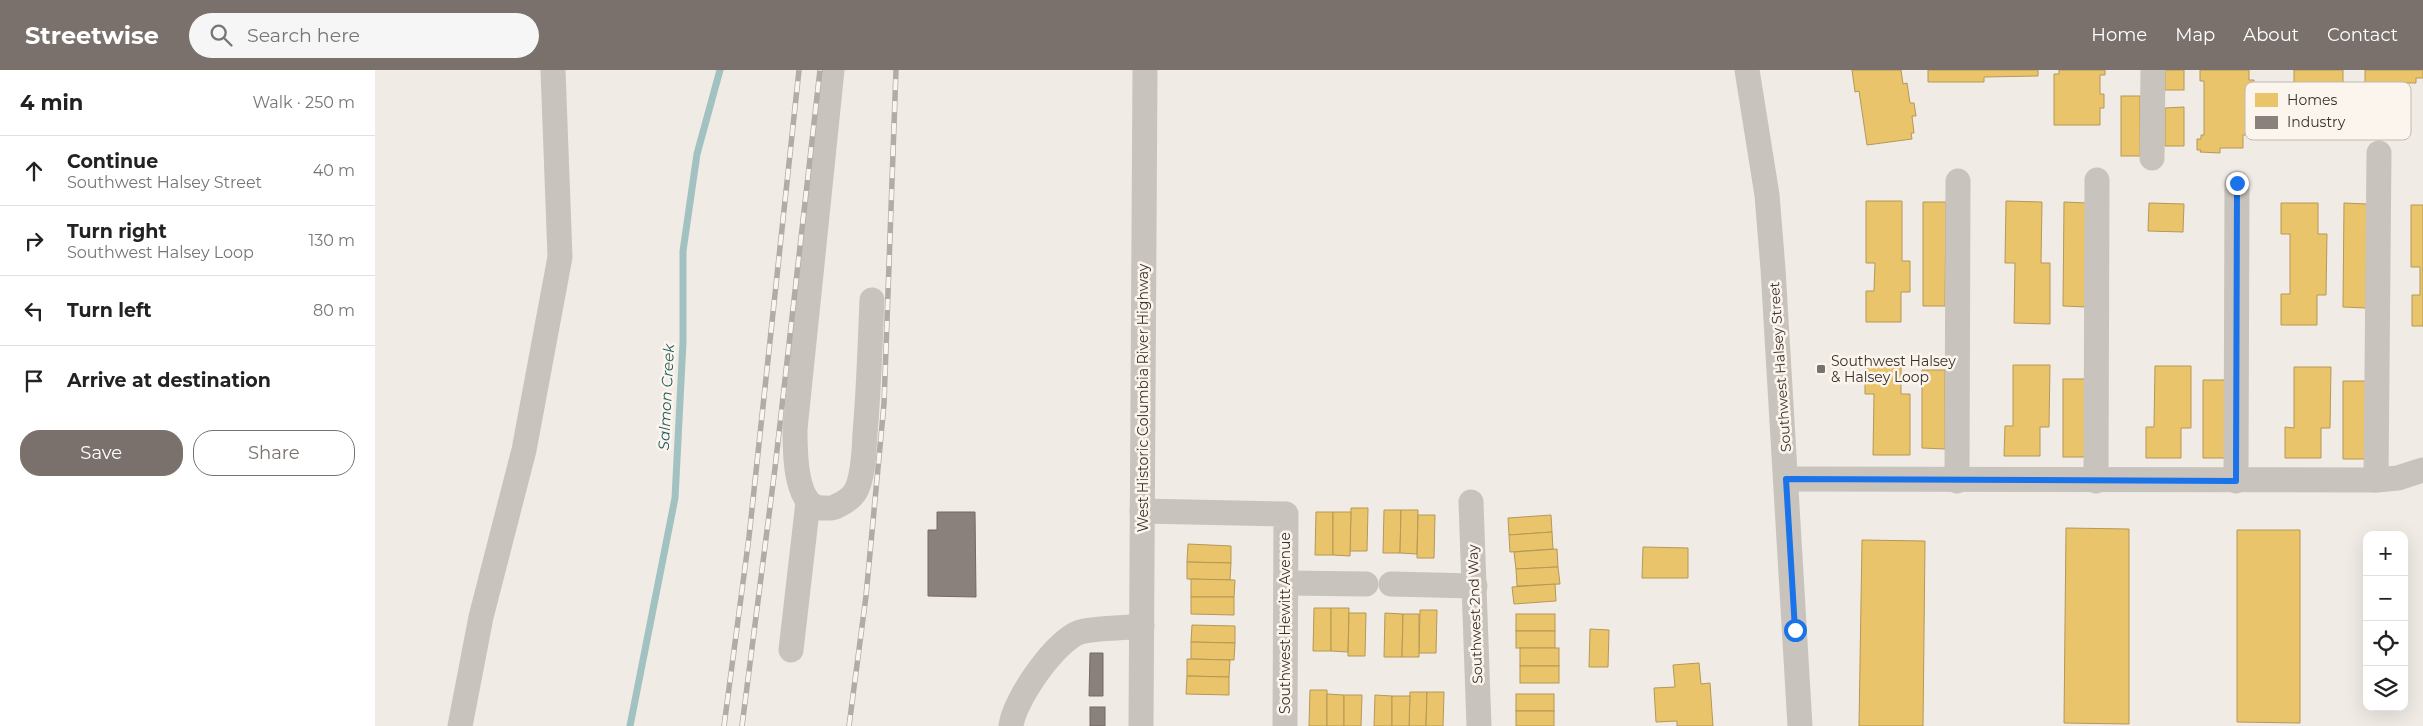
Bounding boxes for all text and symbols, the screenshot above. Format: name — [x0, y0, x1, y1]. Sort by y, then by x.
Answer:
search box — [189, 13, 539, 58]
text: Streetwise — [25, 21, 159, 50]
icon: search — [207, 21, 235, 49]
text: Search here — [247, 24, 360, 47]
text: Home — [2091, 24, 2147, 46]
text: Map — [2175, 24, 2215, 46]
text: About — [2243, 24, 2299, 46]
text: Contact — [2327, 24, 2398, 46]
legend — [2245, 82, 2411, 140]
text: 4 min — [20, 90, 83, 115]
text: Homes — [2287, 91, 2337, 109]
text: Walk · 250 m — [252, 93, 355, 112]
text: Industry — [2287, 113, 2346, 131]
text: Continue — [67, 150, 158, 173]
icon: ahead — [20, 157, 48, 185]
text: 40 m — [313, 161, 355, 180]
route end — [2226, 172, 2249, 195]
text: Southwest Halsey Street — [67, 173, 262, 192]
text: Turn right — [67, 220, 167, 243]
icon: right — [20, 227, 48, 255]
text: 130 m — [308, 231, 355, 250]
text: Southwest Halsey Loop — [67, 243, 254, 262]
street label: West Historic Columbia River Highway — [1134, 263, 1152, 532]
street label: Southwest Halsey Street — [1765, 281, 1795, 453]
icon: left — [20, 297, 48, 325]
text: Turn left — [67, 299, 152, 322]
text: 80 m — [313, 301, 355, 320]
water label: Salmon Creek — [654, 342, 678, 451]
place label: Southwest Halsey & Halsey Loop — [1831, 352, 1956, 386]
marker: Southwest Halsey & Halsey Loop — [1815, 363, 1827, 375]
icon: arrive — [20, 367, 48, 395]
text: Arrive at destination — [67, 369, 271, 392]
button: Save — [20, 430, 183, 476]
button: Share — [193, 430, 355, 476]
map controls — [2363, 531, 2408, 711]
button: + — [2363, 531, 2408, 576]
street label: Southwest Hewitt Avenue — [1276, 532, 1294, 714]
street label: Southwest 2nd Way — [1464, 544, 1486, 684]
button: − — [2363, 576, 2408, 621]
route start — [1784, 619, 1807, 642]
button: locate — [2363, 621, 2408, 666]
button: layers — [2363, 666, 2408, 711]

